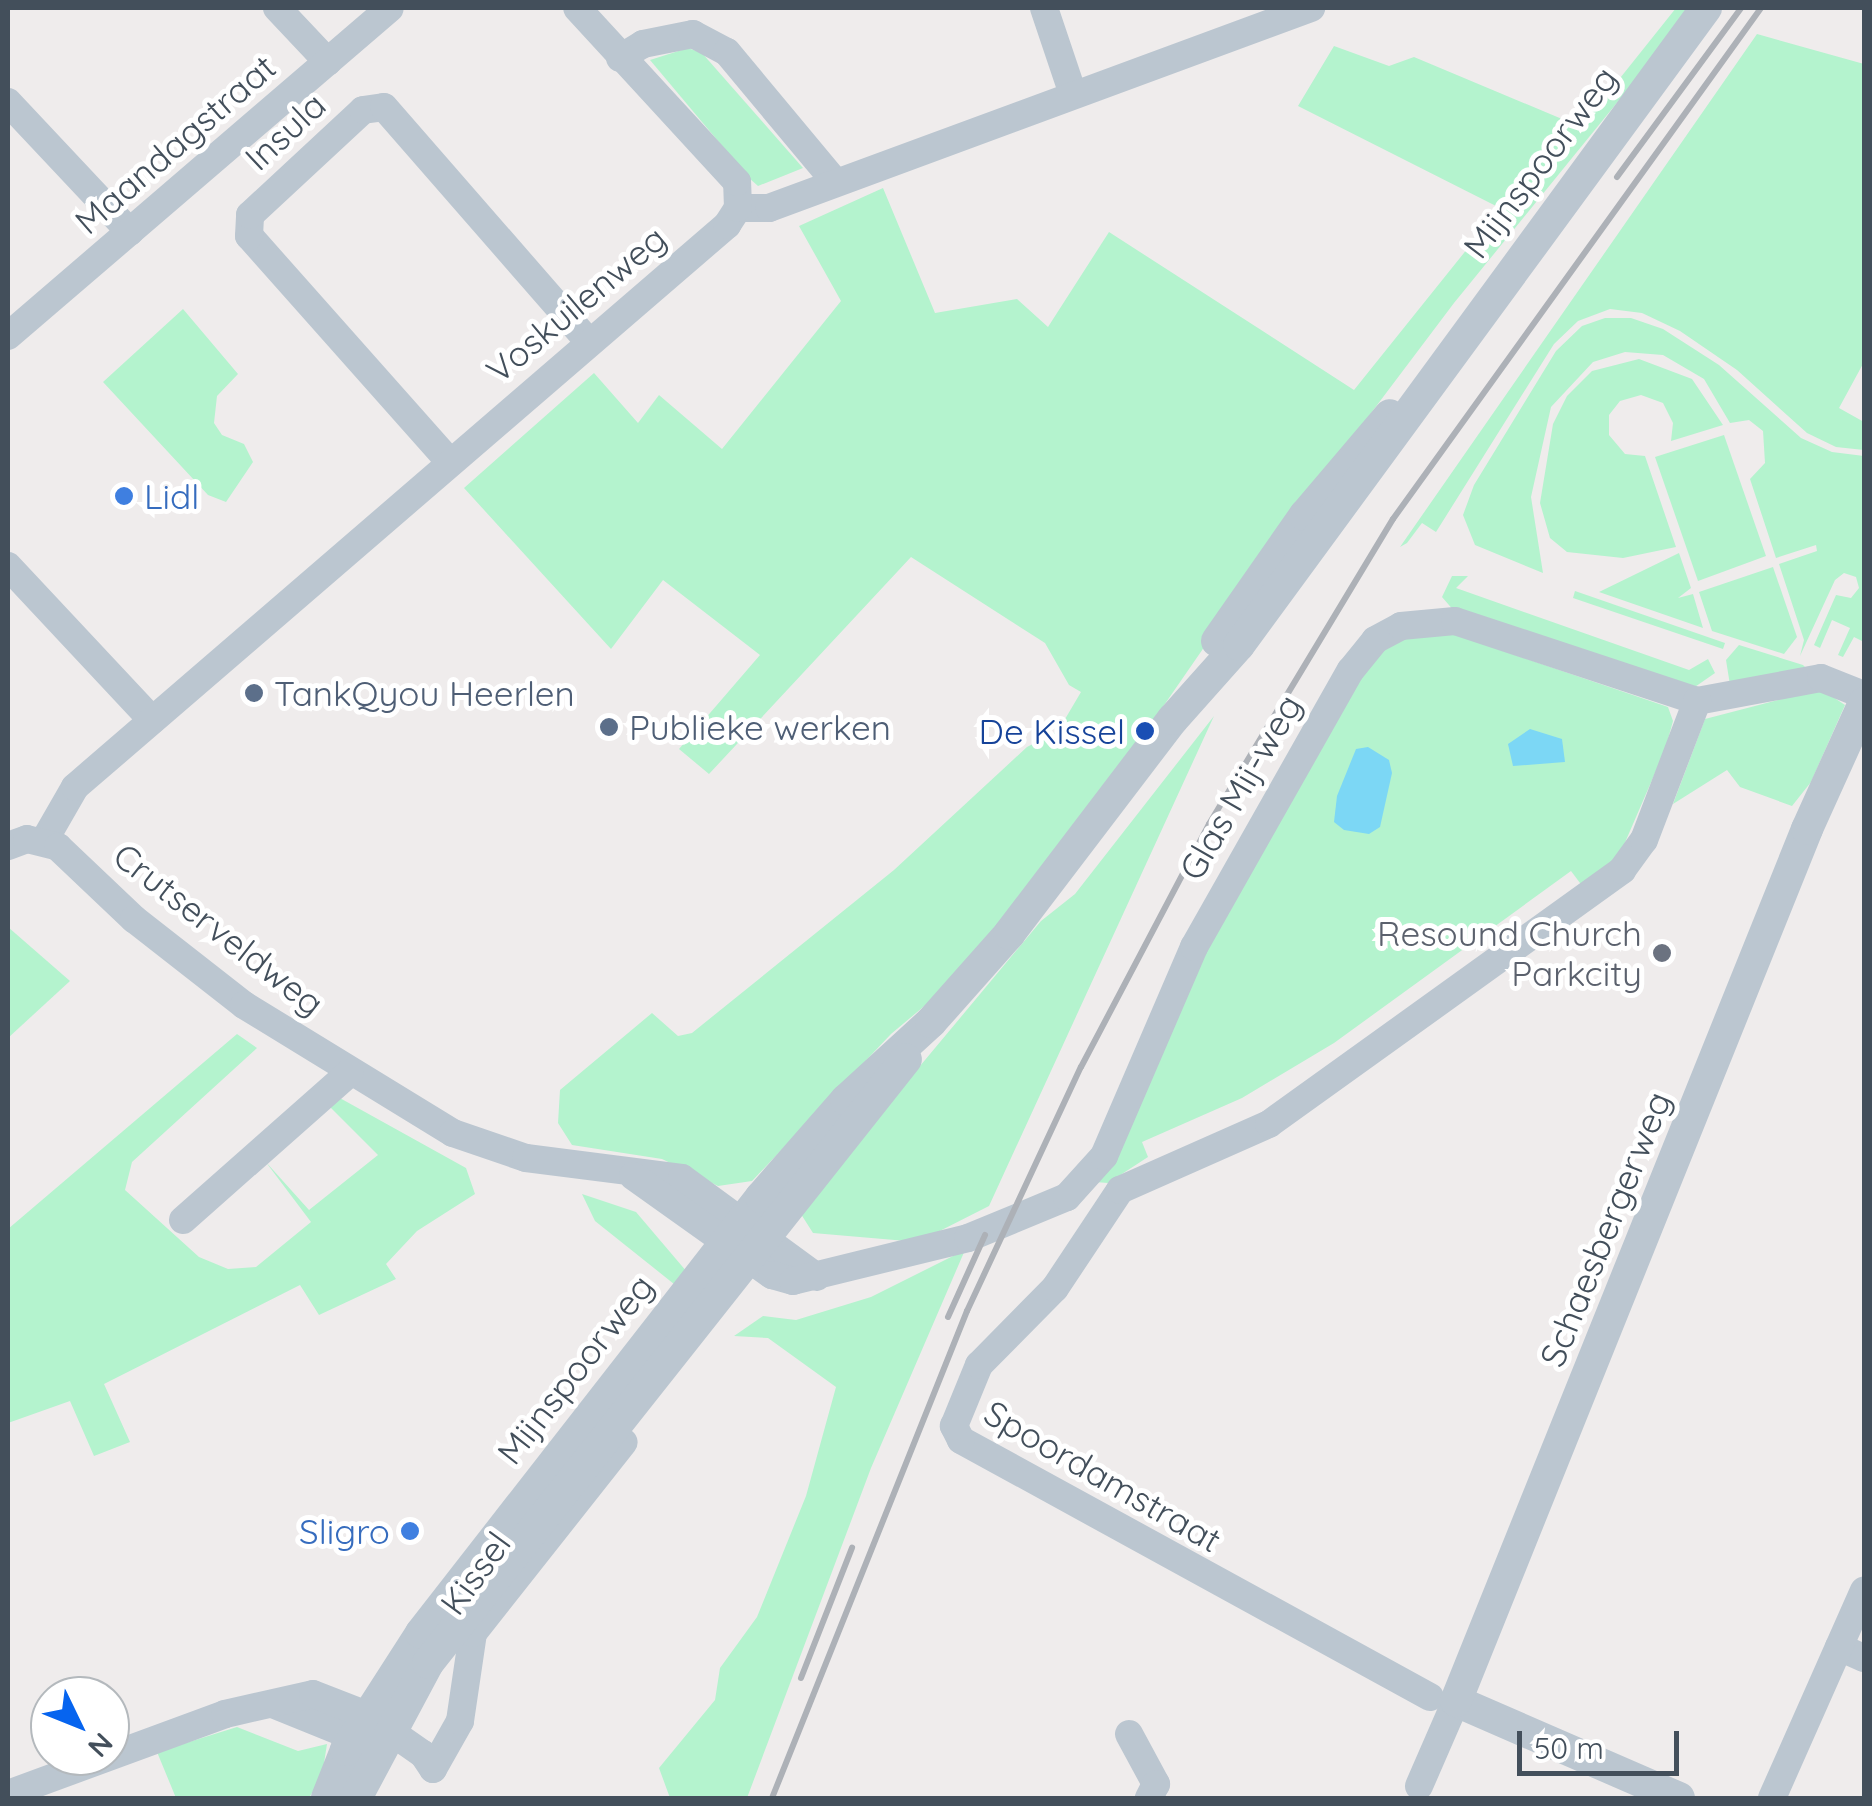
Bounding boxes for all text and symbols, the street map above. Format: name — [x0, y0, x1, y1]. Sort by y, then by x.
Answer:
street label: Maandagstraat — [66, 46, 284, 242]
street label: Mijnspoorweg — [1454, 58, 1626, 266]
street label: Insula — [236, 83, 334, 179]
street label: Voskuilenweg — [478, 217, 674, 391]
place label: Lidl — [144, 475, 199, 517]
marker: Lidl — [113, 485, 135, 507]
place label: TankQyou Heerlen — [274, 672, 575, 714]
marker: TankQyou Heerlen — [243, 682, 265, 704]
street label: Glas Mij-weg — [1170, 687, 1310, 887]
place label: Publieke werken — [629, 706, 891, 748]
place label: De Kissel — [978, 710, 1125, 752]
marker: Publieke werken — [598, 716, 620, 738]
marker: De Kissel — [1134, 720, 1156, 742]
street label: Crutserveldweg — [106, 834, 332, 1024]
place label: Resound Church Parkcity — [1377, 912, 1642, 994]
marker: Resound Church Parkcity — [1651, 942, 1673, 964]
street label: Schaesbergerweg — [1531, 1085, 1679, 1373]
street label: Mijnspoorweg — [488, 1266, 662, 1472]
street label: Spoordamstraat — [977, 1391, 1229, 1561]
place label: Sligro — [299, 1510, 390, 1552]
marker: Sligro — [399, 1520, 421, 1542]
street label: Kissel — [431, 1524, 519, 1622]
north arrow — [30, 1676, 130, 1776]
scale bar — [1522, 1711, 1684, 1773]
text: N — [81, 1726, 121, 1765]
text: 50 m — [1534, 1729, 1604, 1767]

